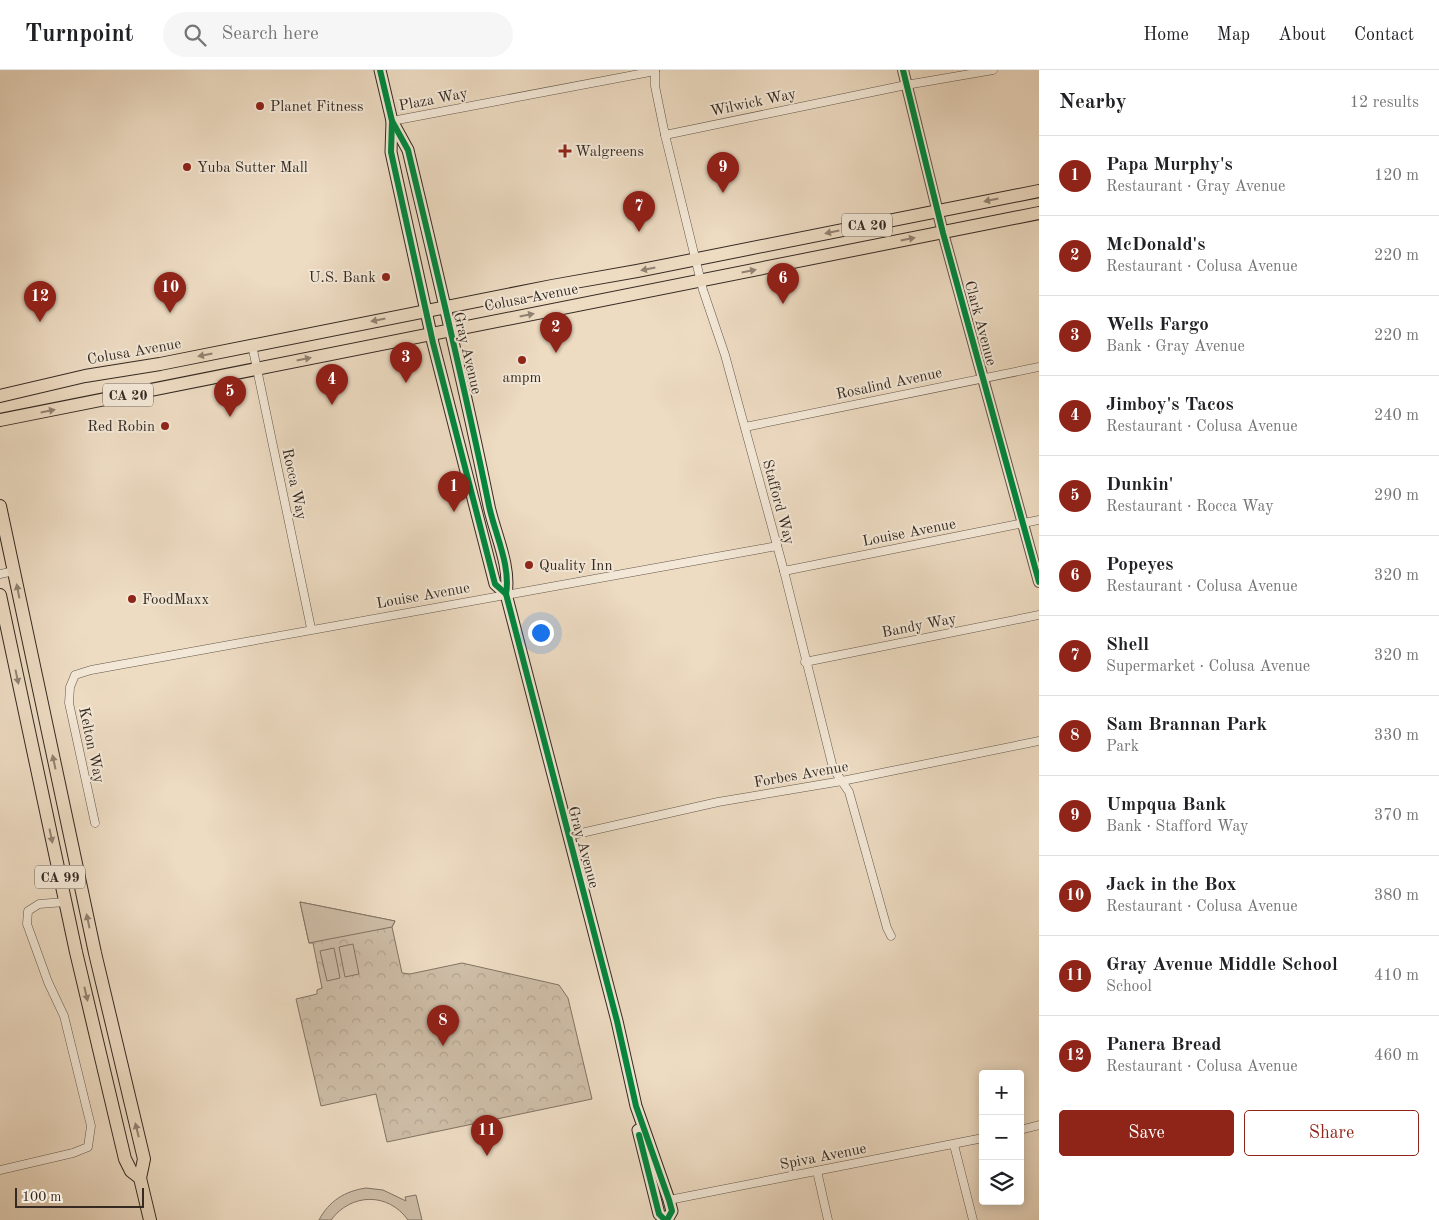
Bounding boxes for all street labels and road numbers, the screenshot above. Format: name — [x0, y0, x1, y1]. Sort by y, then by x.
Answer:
street label: Plaza Way — [398, 86, 469, 114]
street label: Wilwick Way — [709, 87, 798, 120]
road number: CA 20 — [842, 214, 892, 236]
street label: Clark Avenue — [961, 279, 998, 368]
street label: Colusa Avenue — [483, 282, 580, 315]
street label: Gray Avenue — [450, 311, 483, 396]
street label: Colusa Avenue — [86, 337, 183, 368]
street label: Rosalind Avenue — [835, 366, 944, 403]
road number: CA 20 — [103, 384, 153, 406]
street label: Rocca Way — [279, 447, 308, 522]
street label: Stafford Way — [759, 458, 796, 547]
street label: Louise Avenue — [861, 517, 957, 550]
street label: Louise Avenue — [375, 581, 471, 612]
street label: Bandy Way — [881, 612, 958, 641]
street label: Kelton Way — [75, 706, 106, 785]
street label: Forbes Avenue — [753, 760, 850, 791]
street label: Gray Avenue — [564, 805, 601, 890]
road number: CA 99 — [35, 866, 85, 889]
street label: Spiva Avenue — [779, 1142, 868, 1173]

